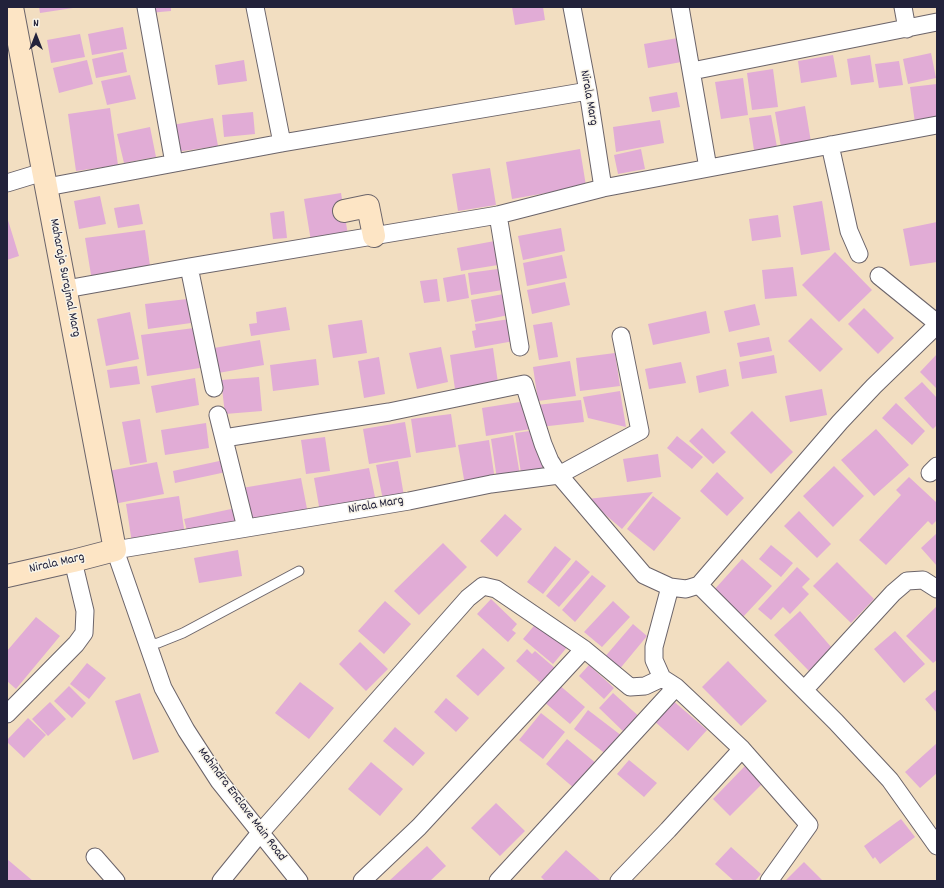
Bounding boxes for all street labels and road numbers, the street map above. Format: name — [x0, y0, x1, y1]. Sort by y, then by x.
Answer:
street label: Nirala Marg — [575, 69, 601, 127]
street label: Maharaja Surajmal Marg — [45, 218, 83, 338]
street label: Nirala Marg — [347, 493, 405, 519]
street label: Nirala Marg — [28, 550, 86, 578]
street label: Mahindra Enclave Main Road — [193, 745, 289, 865]

